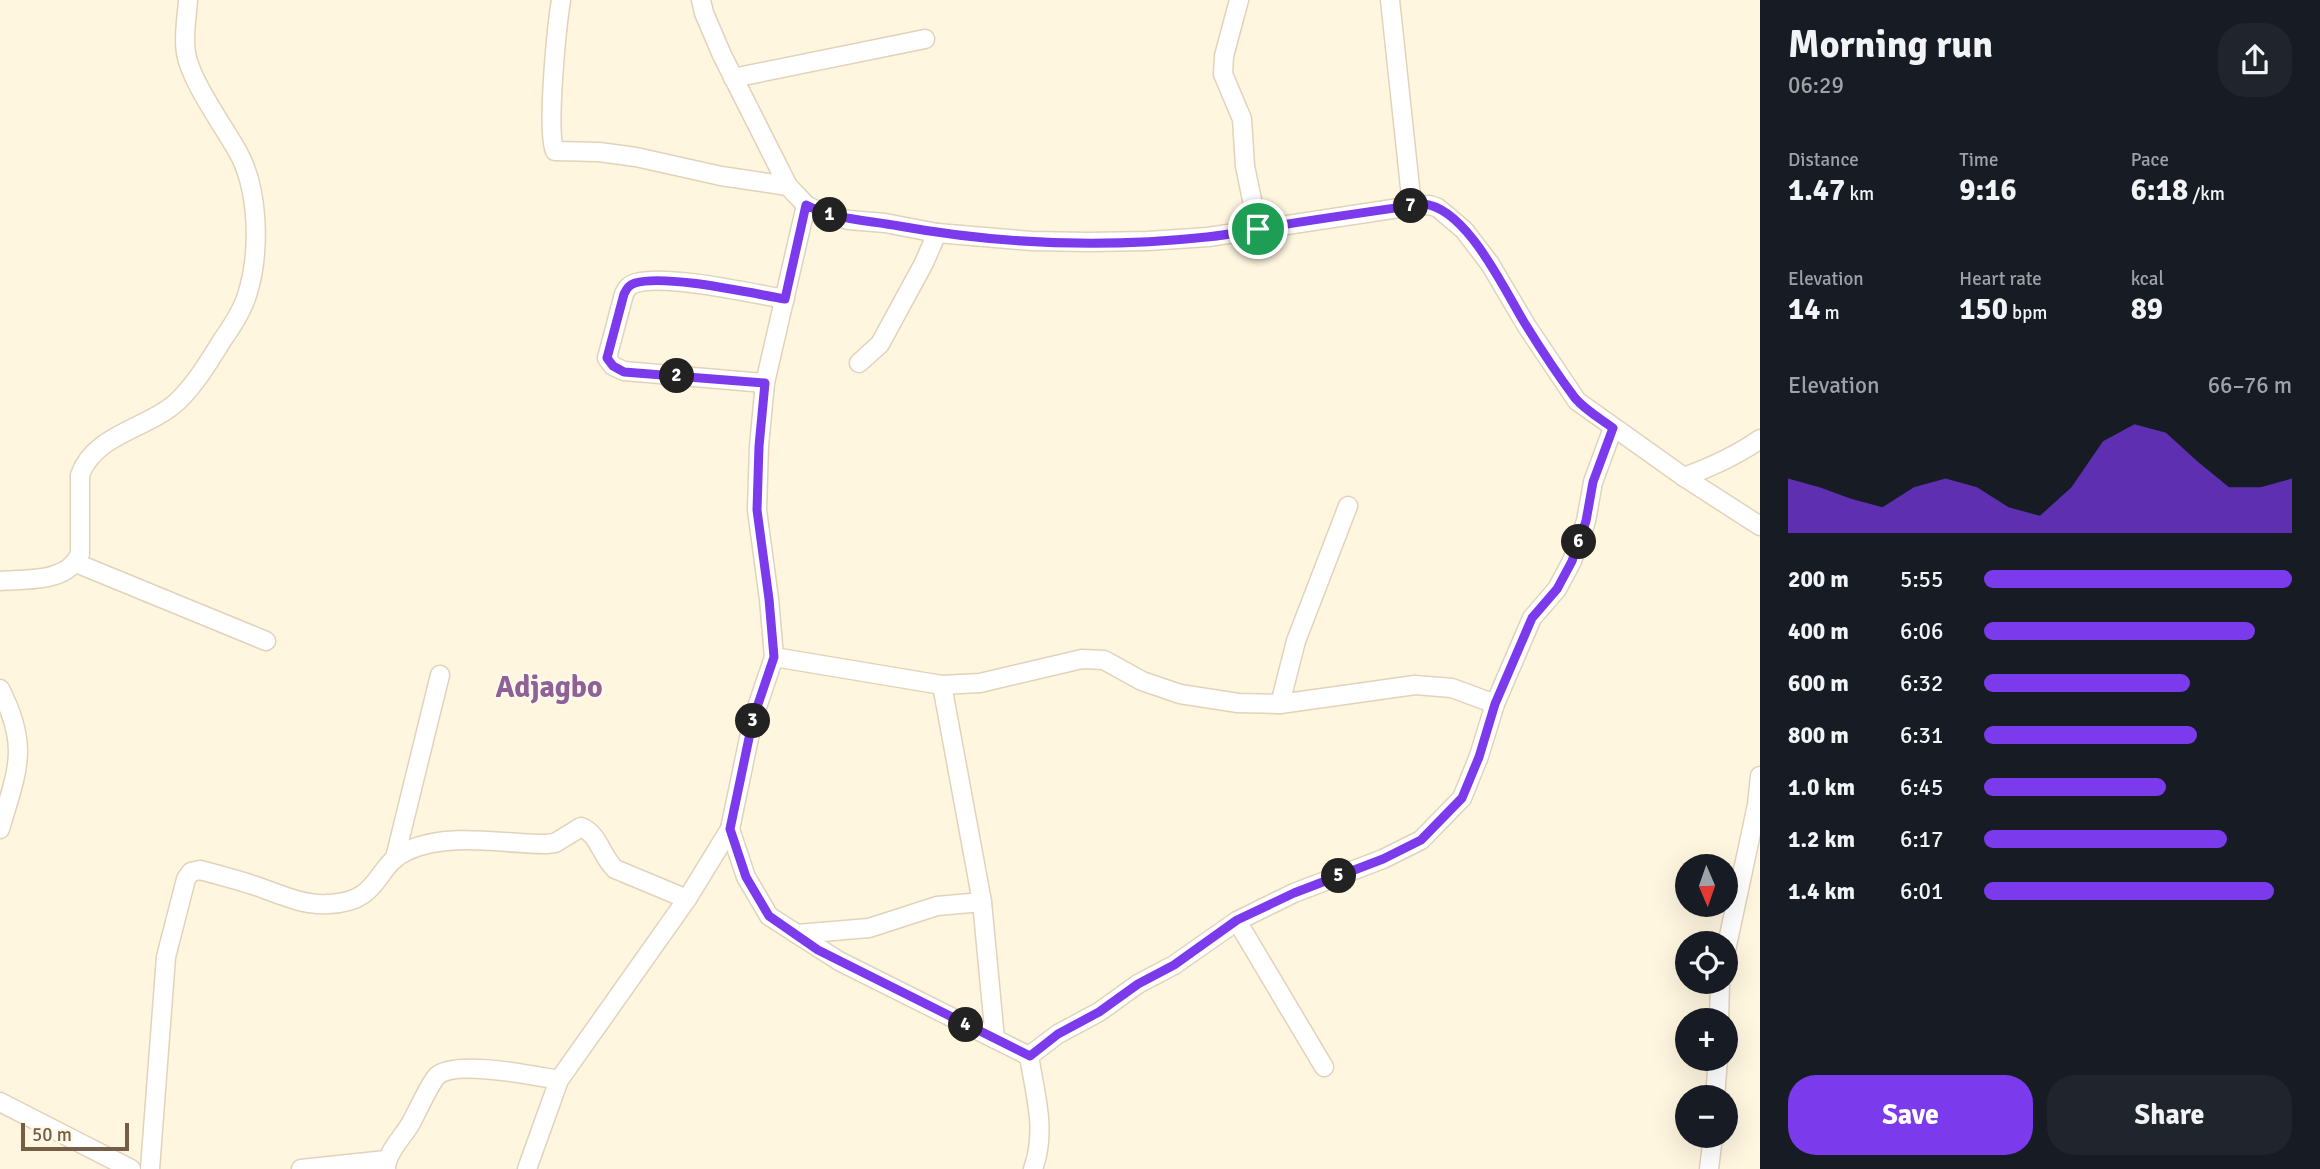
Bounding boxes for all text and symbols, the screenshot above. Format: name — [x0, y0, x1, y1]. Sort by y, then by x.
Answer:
text: Morning run — [1788, 21, 1993, 68]
button: share — [2218, 23, 2292, 97]
text: 06:29 — [1788, 71, 1844, 100]
text: Distance — [1788, 148, 1859, 172]
text: Time — [1959, 148, 1998, 172]
text: Pace — [2131, 148, 2169, 172]
text: 1.47 — [1788, 172, 1845, 209]
text: 9:16 — [1959, 172, 2017, 209]
text: 6:18 — [2131, 172, 2188, 209]
text: km — [1845, 182, 1874, 206]
text: /km — [2188, 182, 2225, 206]
pin: 7 — [1394, 188, 1428, 224]
text: 7 — [1405, 193, 1416, 217]
pin: 1 — [812, 198, 848, 232]
pin — [1228, 199, 1288, 259]
text: 1 — [824, 202, 835, 226]
icon: arrive — [1239, 210, 1277, 248]
text: Elevation — [1788, 267, 1864, 291]
text: Heart rate — [1959, 267, 2042, 291]
text: kcal — [2131, 267, 2164, 291]
text: 14 — [1788, 291, 1820, 328]
text: 150 — [1959, 291, 2008, 328]
text: 89 — [2131, 291, 2163, 328]
text: m — [1820, 301, 1840, 325]
text: bpm — [2008, 301, 2047, 325]
pin: 2 — [660, 358, 694, 394]
text: 2 — [671, 363, 682, 387]
text: Elevation — [1788, 371, 1880, 400]
text: 66–76 m — [2208, 371, 2292, 400]
pin: 6 — [1562, 524, 1596, 560]
text: 6 — [1573, 529, 1584, 553]
text: 200 m — [1788, 565, 1849, 594]
text: 5:55 — [1900, 565, 1943, 594]
text: 400 m — [1788, 617, 1849, 646]
text: 6:06 — [1900, 617, 1943, 646]
district label: Adjagbo — [495, 669, 603, 706]
text: 600 m — [1788, 669, 1849, 698]
text: 6:32 — [1900, 669, 1943, 698]
pin: 3 — [736, 704, 770, 738]
text: 3 — [747, 708, 758, 732]
text: 800 m — [1788, 721, 1849, 750]
text: 6:31 — [1900, 721, 1943, 750]
text: 1.0 km — [1788, 773, 1855, 802]
text: 6:45 — [1900, 773, 1943, 802]
text: 1.2 km — [1788, 825, 1855, 854]
text: 6:17 — [1900, 825, 1943, 854]
north arrow — [1675, 854, 1738, 917]
map controls — [1675, 854, 1738, 1148]
pin: 5 — [1322, 858, 1356, 894]
text: 5 — [1333, 863, 1344, 887]
text: 1.4 km — [1788, 877, 1855, 906]
text: 6:01 — [1900, 877, 1943, 906]
button: locate — [1675, 931, 1738, 994]
pin: 4 — [948, 1007, 984, 1042]
button: + — [1675, 1008, 1738, 1071]
text: 4 — [960, 1012, 971, 1036]
button: Save — [1788, 1075, 2033, 1155]
button: Share — [2047, 1075, 2292, 1155]
button: − — [1675, 1085, 1738, 1148]
scale bar — [21, 1120, 130, 1152]
text: 50 m — [32, 1123, 72, 1147]

